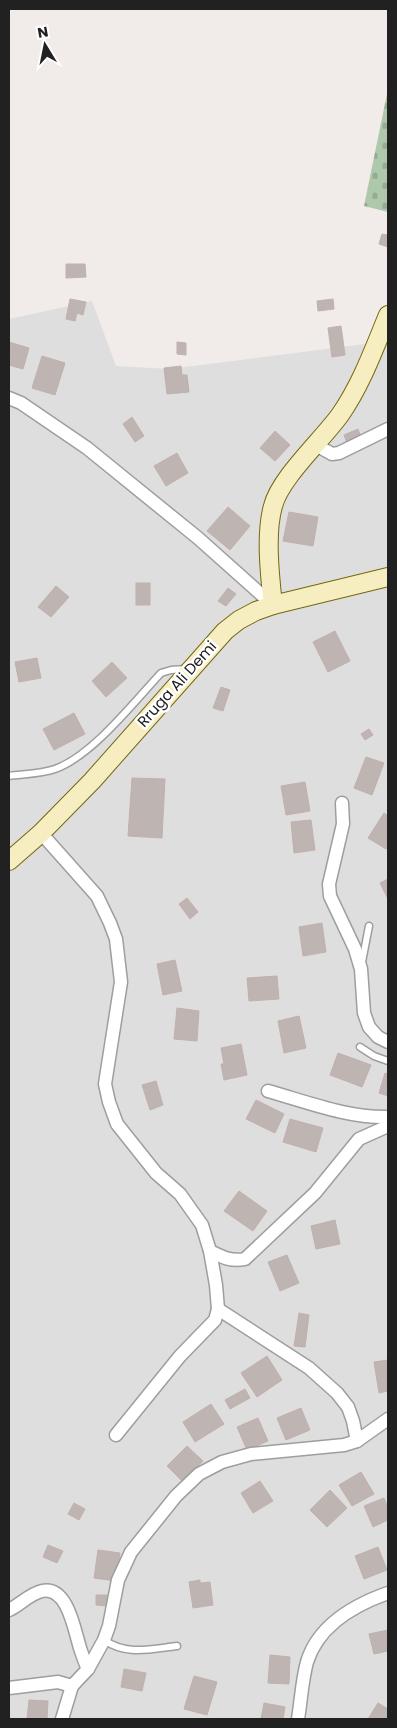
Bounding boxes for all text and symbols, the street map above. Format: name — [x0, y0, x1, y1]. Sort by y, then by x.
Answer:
north arrow — [20, 20, 70, 70]
text: N — [36, 21, 50, 43]
street label: Rruga Ali Demi — [132, 636, 221, 731]

